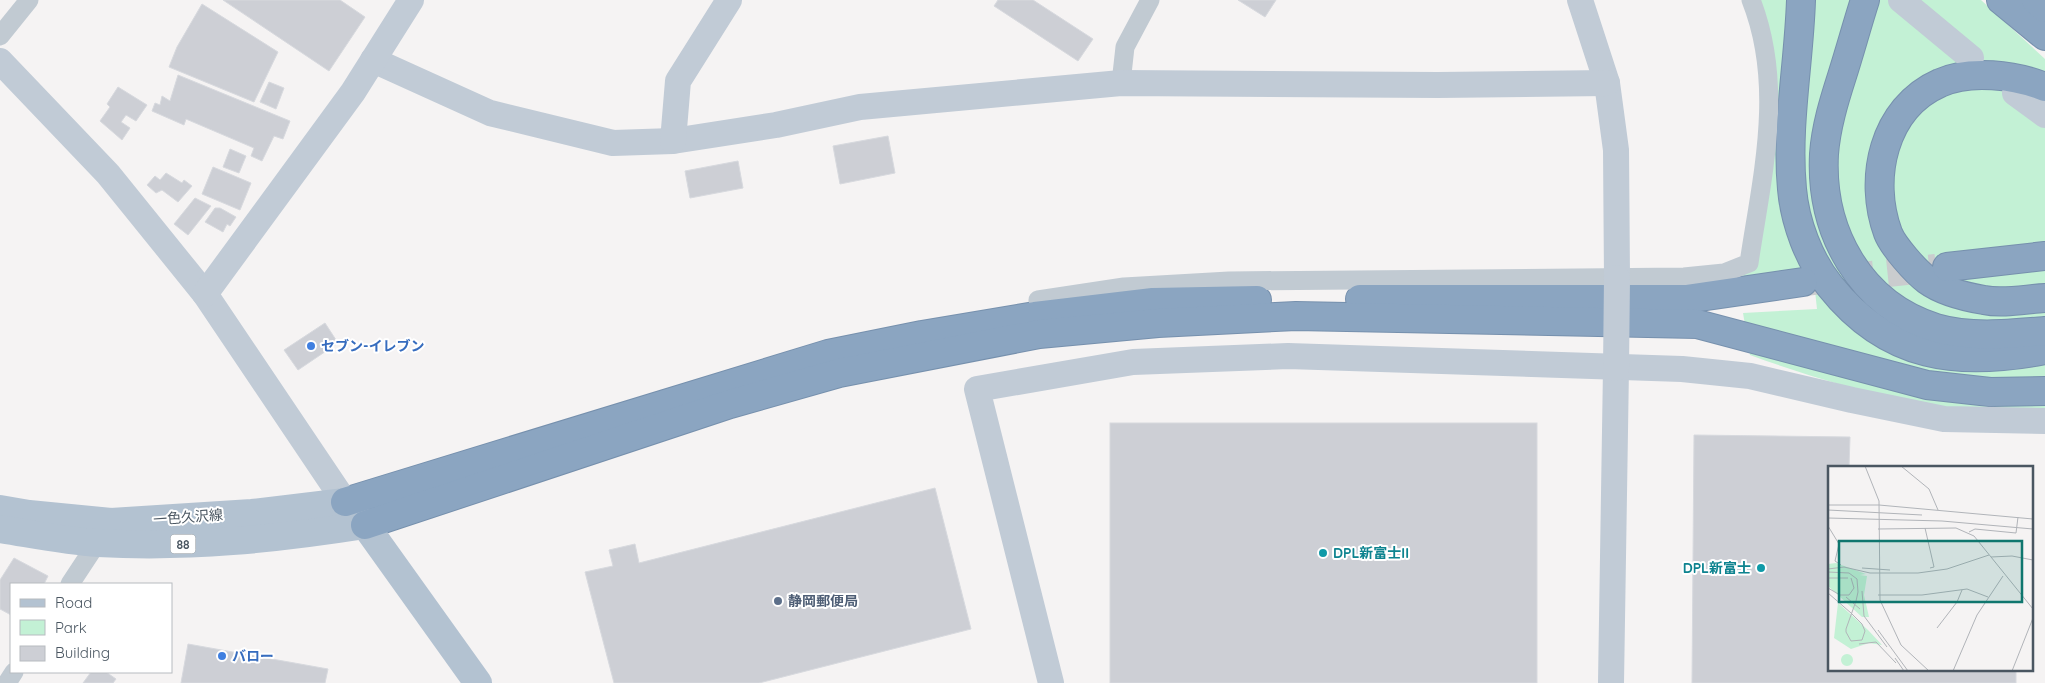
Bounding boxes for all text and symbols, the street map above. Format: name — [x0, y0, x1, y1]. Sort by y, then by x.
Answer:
place label: セブン-イレブン — [321, 337, 425, 355]
marker: セブン-イレブン — [305, 340, 317, 352]
inset map — [1828, 466, 2032, 670]
street label: 一色久沢線 — [152, 506, 224, 528]
road number: 88 — [170, 534, 196, 554]
place label: DPL新富士II — [1333, 544, 1409, 562]
marker: DPL新富士II — [1317, 547, 1329, 559]
place label: DPL新富士 — [1683, 559, 1751, 577]
marker: DPL新富士 — [1755, 562, 1767, 574]
legend — [10, 583, 172, 673]
place label: 静岡郵便局 — [788, 592, 858, 610]
text: Road — [55, 593, 92, 612]
marker: 静岡郵便局 — [772, 595, 784, 607]
text: Park — [55, 618, 87, 637]
text: Building — [55, 643, 110, 662]
place label: バロー — [232, 647, 274, 665]
marker: バロー — [216, 650, 228, 662]

